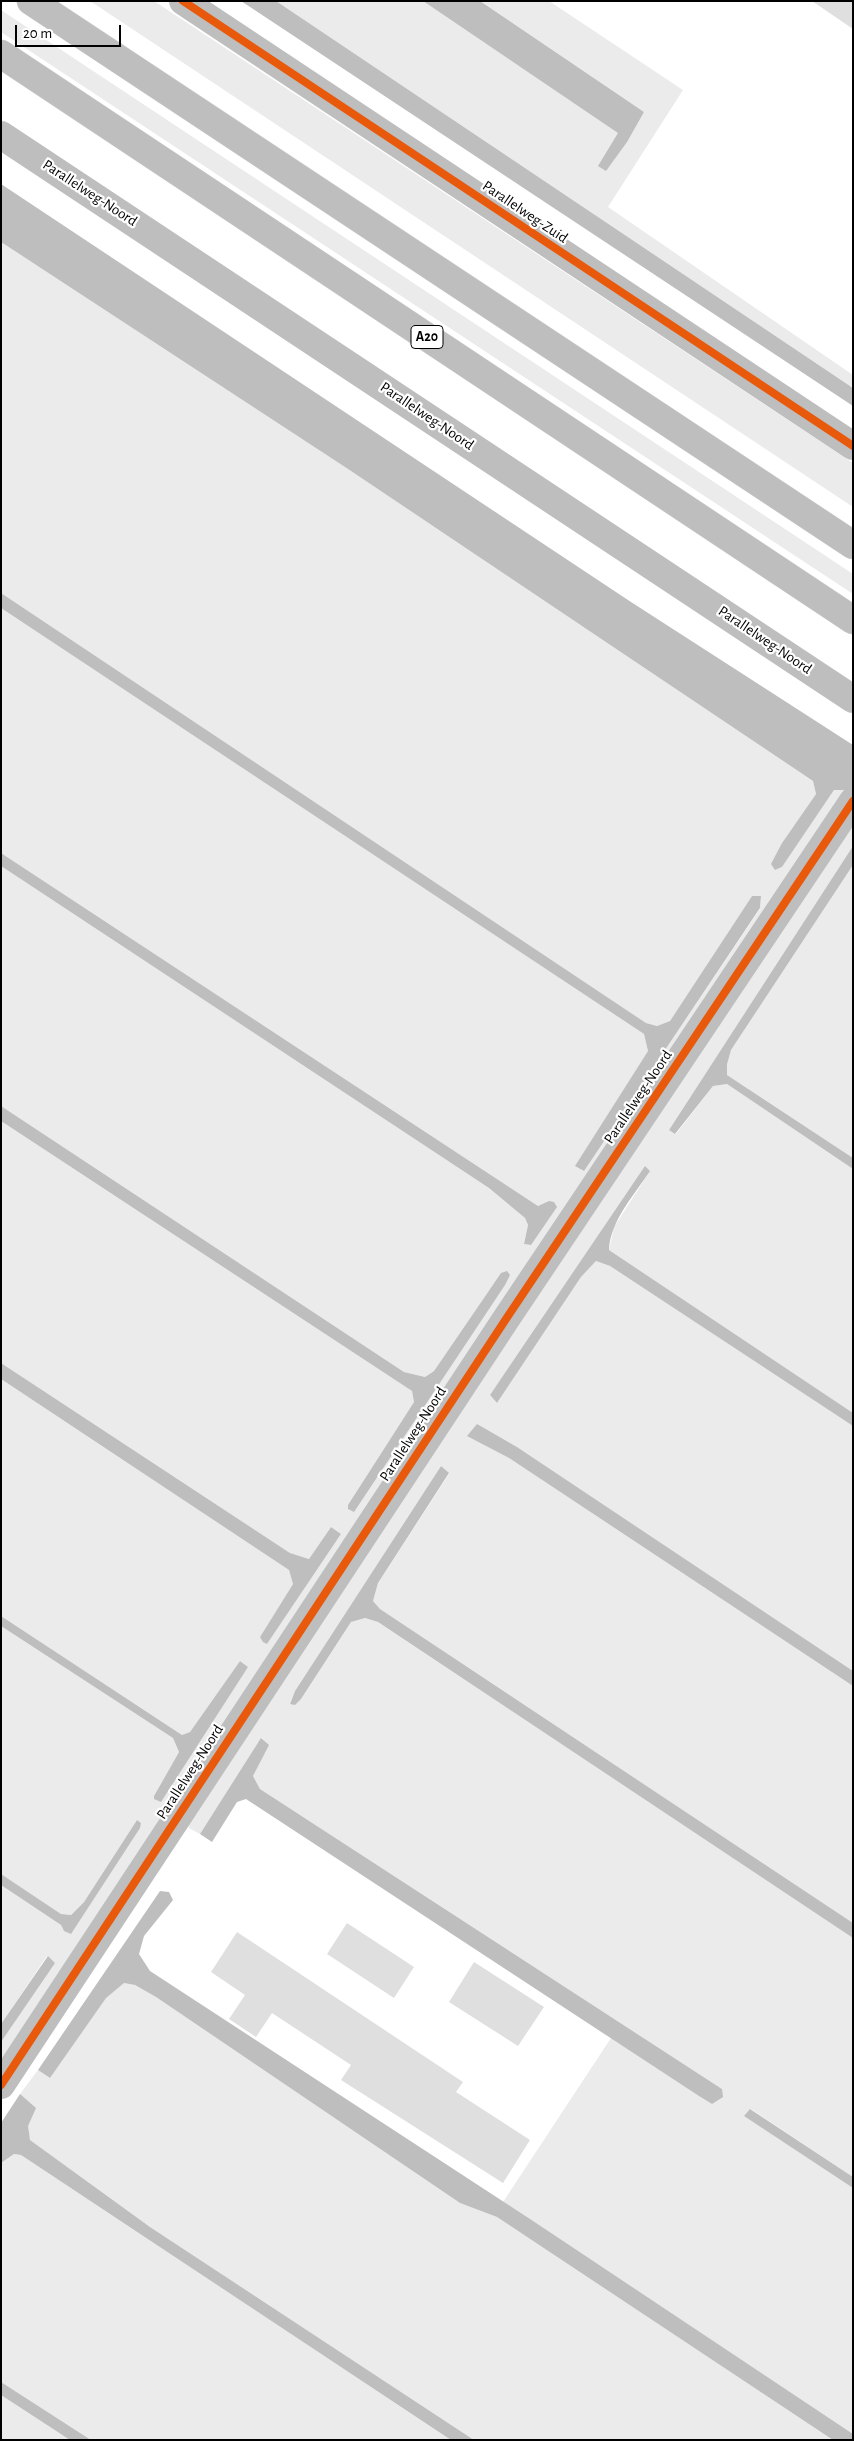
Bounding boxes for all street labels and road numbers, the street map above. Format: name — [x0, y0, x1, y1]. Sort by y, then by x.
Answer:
street label: Parallelweg-Noord — [39, 156, 141, 230]
street label: Parallelweg-Zuid — [479, 177, 571, 247]
road number: A20 — [411, 326, 443, 348]
street label: Parallelweg-Noord — [377, 378, 477, 454]
street label: Parallelweg-Noord — [715, 602, 815, 678]
street label: Parallelweg-Noord — [600, 1047, 676, 1147]
street label: Parallelweg-Noord — [376, 1383, 450, 1485]
street label: Parallelweg-Noord — [153, 1721, 227, 1823]

